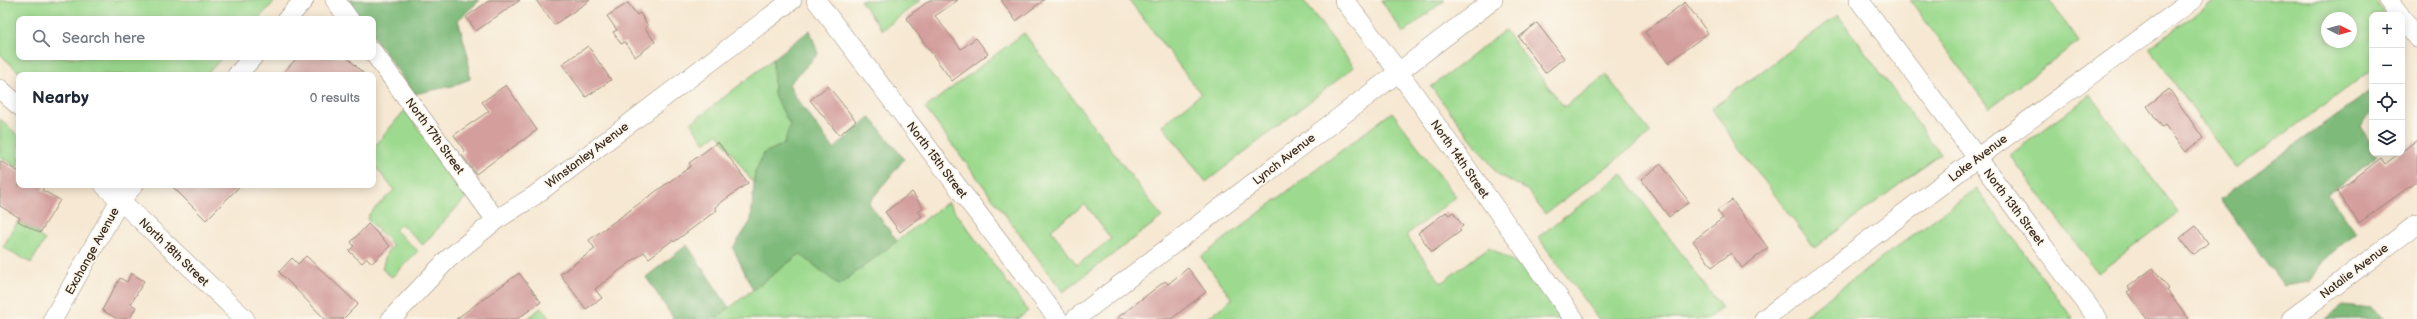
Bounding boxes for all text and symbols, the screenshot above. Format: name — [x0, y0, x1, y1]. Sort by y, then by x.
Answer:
north arrow — [2321, 12, 2357, 48]
map controls — [2369, 12, 2405, 156]
button: + — [2369, 12, 2405, 48]
search box — [16, 16, 376, 60]
icon: search — [30, 27, 52, 49]
text: Search here — [62, 29, 145, 48]
button: − — [2369, 48, 2405, 84]
button: locate — [2369, 84, 2405, 120]
text: Nearby — [32, 88, 89, 108]
text: 0 results — [310, 90, 360, 106]
street label: North 17th Street — [402, 95, 467, 178]
street label: North 14th Street — [1427, 117, 1492, 202]
street label: Winstanley Avenue — [543, 119, 632, 192]
street label: North 15th Street — [903, 119, 970, 202]
button: layers — [2369, 120, 2405, 156]
street label: Lynch Avenue — [1250, 130, 1319, 188]
street label: Lake Avenue — [1946, 131, 2011, 185]
street label: North 13th Street — [1980, 166, 2048, 249]
street label: Exchange Avenue — [62, 205, 123, 297]
street label: North 18th Street — [135, 215, 212, 290]
street label: Natalie Avenue — [2317, 241, 2392, 302]

